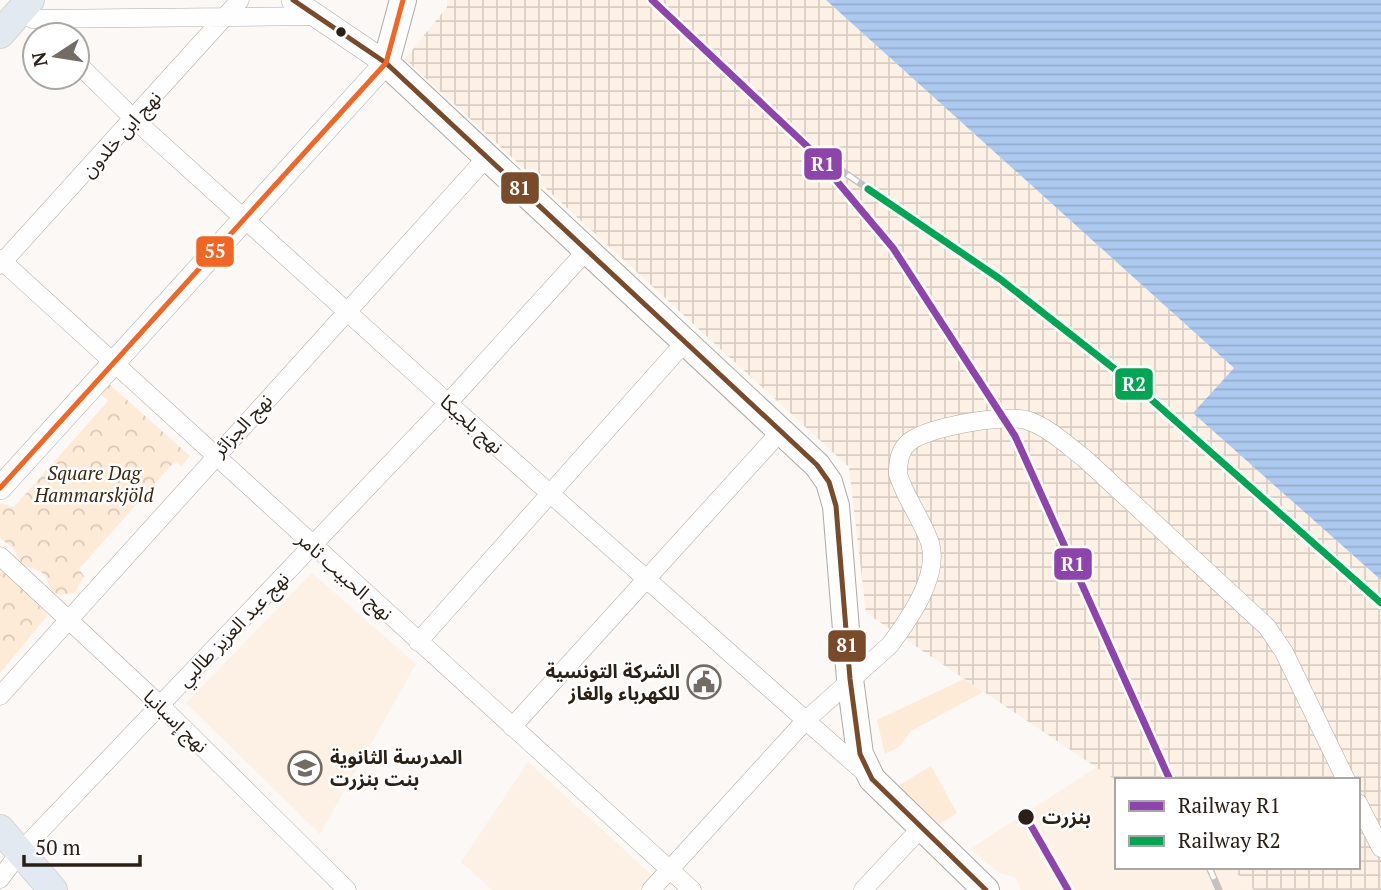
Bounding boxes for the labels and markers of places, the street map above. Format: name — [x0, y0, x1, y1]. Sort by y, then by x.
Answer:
unlabelled marker — [334, 25, 348, 39]
place label: الشركة التونسية للكهرباء والغاز — [545, 658, 680, 705]
public building icon: الشركة التونسية للكهرباء والغاز — [685, 663, 723, 701]
place label: المدرسة الثانوية بنت بنزرت — [330, 744, 463, 791]
school or university icon: المدرسة الثانوية بنت بنزرت — [286, 749, 324, 787]
place label: بنزرت — [1042, 804, 1091, 829]
marker: بنزرت — [1016, 807, 1036, 827]

